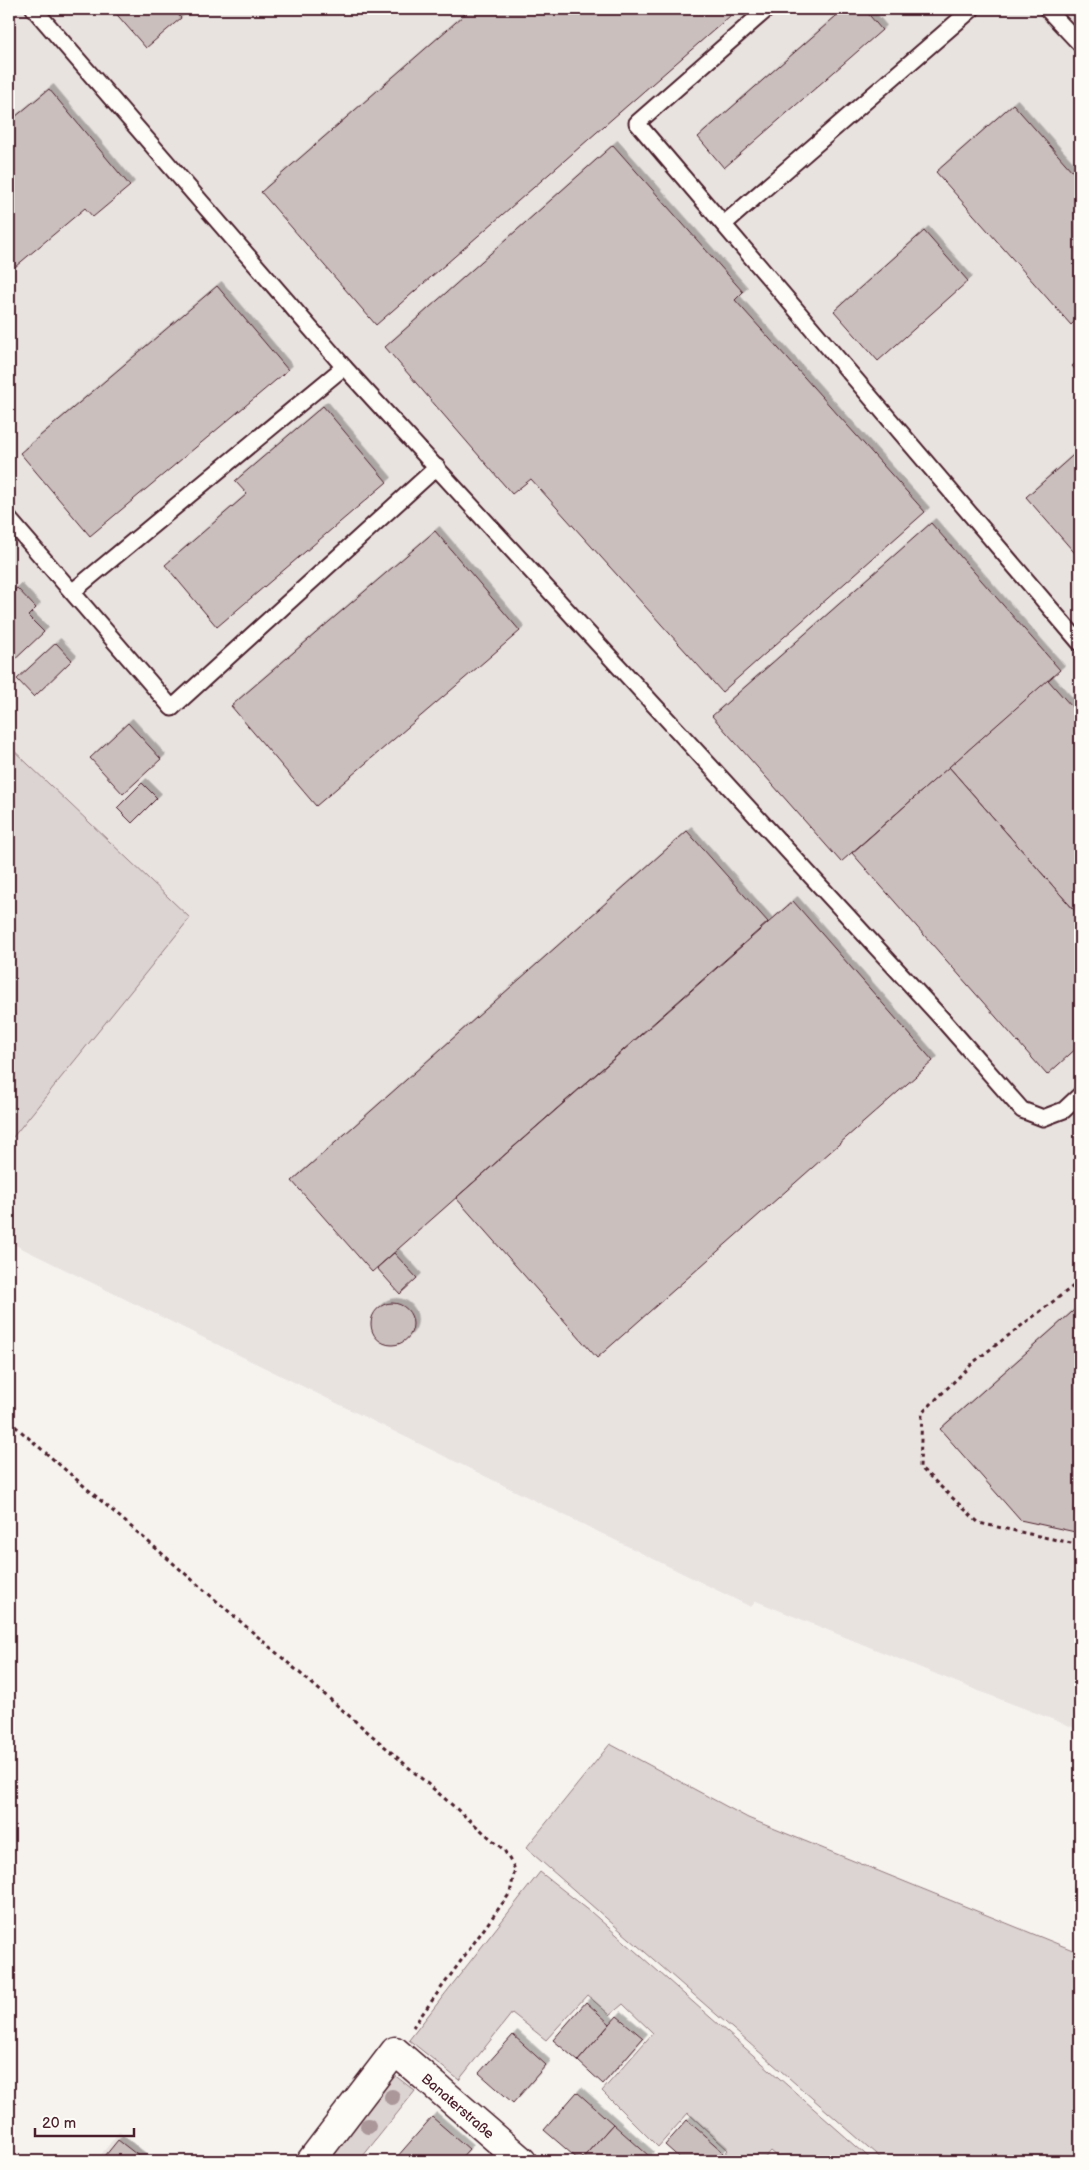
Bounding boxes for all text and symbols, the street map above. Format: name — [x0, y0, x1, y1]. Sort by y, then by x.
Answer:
street label: Banaterstraße — [418, 2070, 497, 2143]
scale bar — [35, 2105, 134, 2137]
text: 20 m — [42, 2114, 76, 2133]

